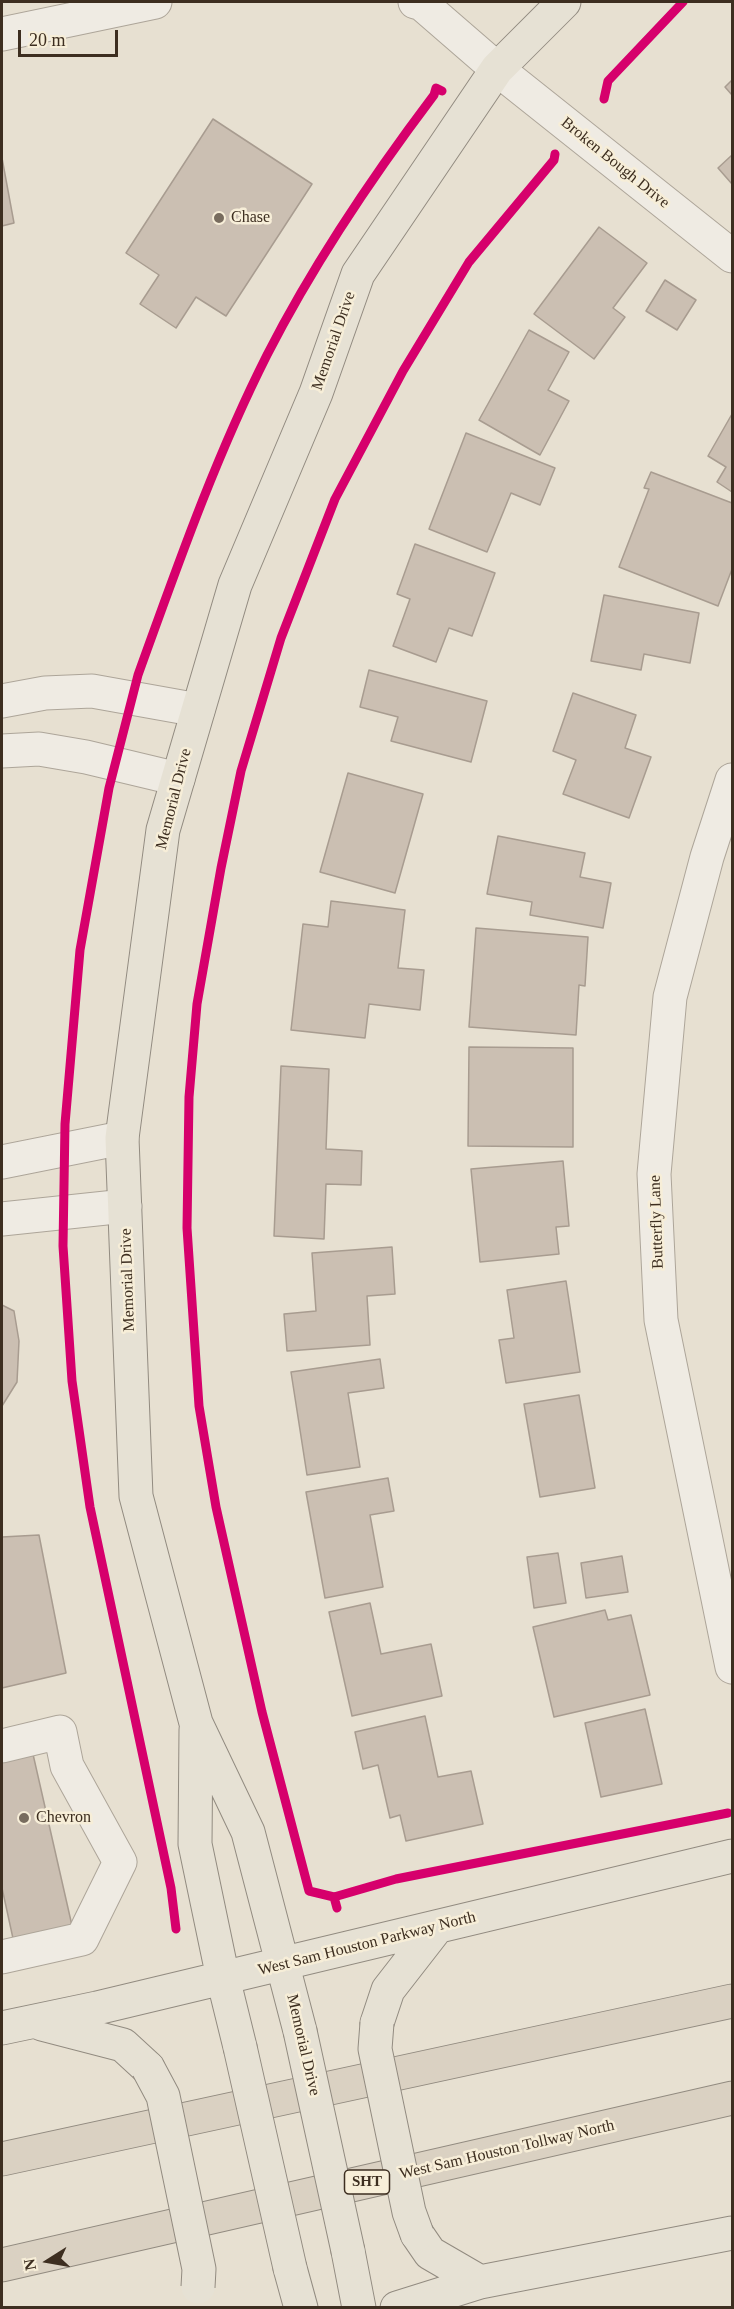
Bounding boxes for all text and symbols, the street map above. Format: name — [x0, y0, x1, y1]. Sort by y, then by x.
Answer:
scale bar — [21, 18, 122, 56]
text: 20 m — [29, 30, 66, 50]
street label: Broken Bough Drive — [557, 113, 673, 213]
place label: Chase — [231, 208, 270, 228]
marker: Chase — [212, 211, 226, 225]
street label: Memorial Drive — [308, 289, 360, 393]
street label: Memorial Drive — [152, 746, 196, 852]
street label: Butterfly Lane — [646, 1175, 668, 1269]
street label: Memorial Drive — [117, 1228, 139, 1332]
place label: Chevron — [36, 1808, 91, 1828]
marker: Chevron — [17, 1811, 31, 1825]
street label: West Sam Houston Parkway North — [256, 1908, 478, 1980]
street label: Memorial Drive — [282, 1992, 324, 2098]
street label: West Sam Houston Tollway North — [398, 2116, 616, 2184]
road number: SHT — [344, 2170, 389, 2194]
north arrow — [18, 2231, 78, 2291]
text: N — [20, 2257, 39, 2272]

